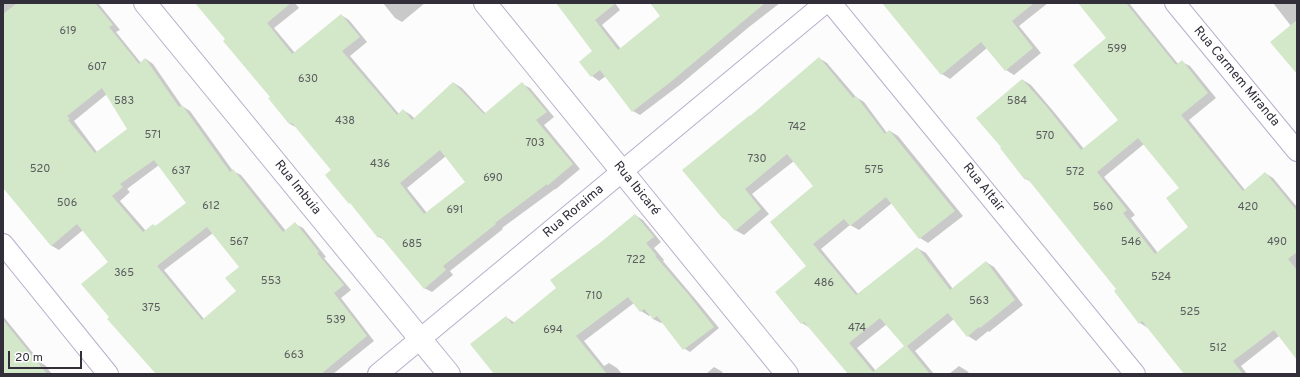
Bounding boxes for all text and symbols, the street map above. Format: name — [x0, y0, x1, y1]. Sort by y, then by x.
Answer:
street label: Rua Carmem Miranda — [1190, 24, 1282, 130]
house number: 619 — [59, 25, 77, 39]
house number: 599 — [1107, 43, 1127, 57]
house number: 607 — [87, 61, 107, 75]
house number: 630 — [298, 73, 318, 87]
house number: 583 — [114, 95, 134, 109]
house number: 584 — [1007, 95, 1027, 109]
house number: 438 — [335, 115, 355, 129]
house number: 742 — [788, 121, 806, 135]
house number: 571 — [145, 129, 161, 143]
house number: 570 — [1035, 130, 1055, 144]
house number: 703 — [525, 137, 545, 151]
house number: 730 — [747, 153, 767, 167]
street label: Rua Imbuia — [270, 158, 324, 218]
house number: 436 — [370, 158, 390, 172]
street label: Rua Ibicaré — [609, 159, 663, 219]
street label: Rua Altair — [959, 161, 1007, 215]
house number: 520 — [30, 163, 50, 177]
house number: 575 — [864, 164, 884, 178]
house number: 637 — [172, 165, 190, 179]
house number: 572 — [1065, 166, 1085, 180]
house number: 690 — [483, 172, 503, 186]
street label: Rua Roraima — [541, 182, 607, 242]
house number: 506 — [57, 197, 77, 211]
house number: 612 — [202, 200, 220, 214]
house number: 560 — [1093, 201, 1113, 215]
house number: 420 — [1238, 201, 1258, 215]
house number: 691 — [447, 204, 463, 218]
house number: 567 — [230, 236, 248, 250]
house number: 546 — [1121, 236, 1141, 250]
house number: 490 — [1267, 236, 1287, 250]
house number: 685 — [402, 238, 422, 252]
house number: 722 — [626, 254, 646, 268]
house number: 365 — [114, 267, 134, 281]
house number: 524 — [1151, 271, 1171, 285]
house number: 553 — [261, 275, 281, 289]
house number: 486 — [814, 277, 834, 291]
house number: 710 — [585, 290, 603, 304]
house number: 563 — [969, 295, 989, 309]
house number: 375 — [141, 302, 161, 316]
house number: 525 — [1180, 306, 1200, 320]
house number: 539 — [326, 314, 346, 328]
house number: 474 — [848, 322, 866, 336]
house number: 694 — [543, 324, 563, 338]
house number: 512 — [1209, 342, 1227, 356]
scale bar — [10, 343, 84, 369]
house number: 663 — [284, 349, 304, 363]
text: 20 m — [15, 350, 43, 366]

